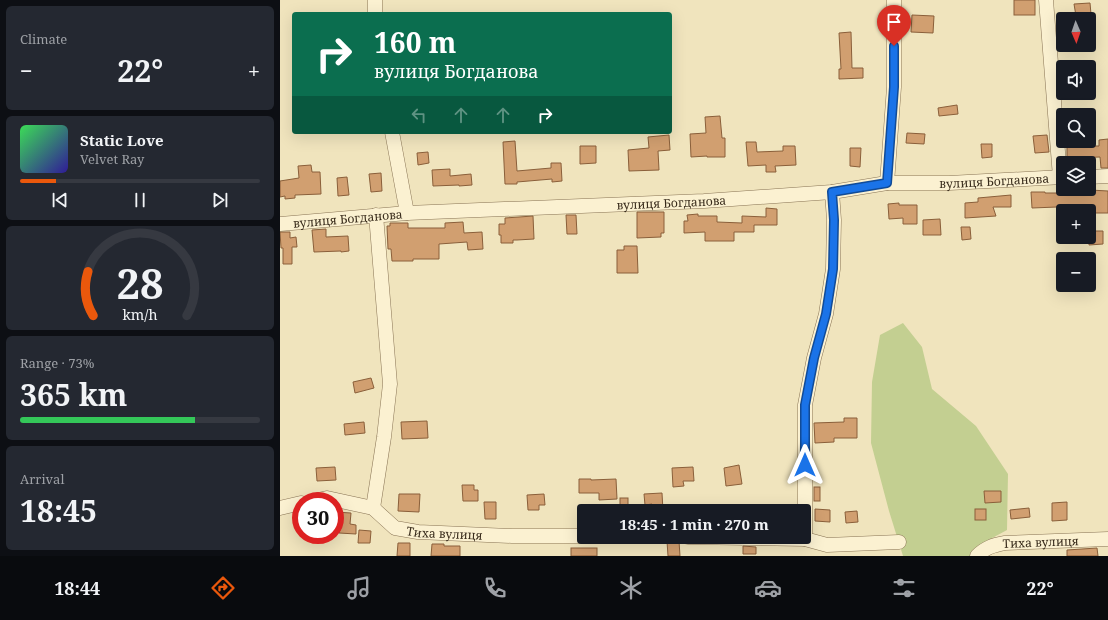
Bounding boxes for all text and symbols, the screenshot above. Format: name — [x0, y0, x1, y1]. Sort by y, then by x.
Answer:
pin — [877, 5, 911, 46]
icon: arrive — [883, 11, 905, 33]
north arrow — [1056, 12, 1096, 52]
map controls — [1056, 12, 1096, 292]
text: 160 m — [374, 23, 456, 61]
icon: right — [308, 28, 360, 80]
text: Climate — [20, 30, 67, 48]
text: 22° — [117, 50, 163, 91]
text: − — [20, 55, 33, 85]
text: + — [248, 55, 260, 85]
text: вулиця Богданова — [374, 59, 539, 83]
button: sound — [1056, 60, 1096, 100]
icon: left — [408, 104, 430, 126]
icon: ahead — [450, 104, 472, 126]
icon: ahead — [492, 104, 514, 126]
icon: right — [534, 104, 556, 126]
button: search — [1056, 108, 1096, 148]
text: Static Love — [80, 130, 164, 150]
text: Velvet Ray — [80, 150, 144, 168]
button: layers — [1056, 156, 1096, 196]
street label: вулиця Богданова — [939, 169, 1050, 192]
icon: previous — [49, 189, 71, 211]
icon: pause — [129, 189, 151, 211]
icon: next — [209, 189, 231, 211]
street label: вулиця Богданова — [616, 191, 727, 213]
button: + — [1056, 204, 1096, 244]
street label: вулиця Богданова — [292, 205, 403, 231]
button: − — [1056, 252, 1096, 292]
text: 28 — [116, 255, 164, 311]
text: km/h — [122, 305, 158, 324]
text: Range · 73% — [20, 354, 94, 372]
text: 365 km — [20, 374, 127, 415]
position arrow — [784, 444, 826, 486]
text: Arrival — [20, 470, 64, 488]
text: 18:45 — [20, 490, 97, 531]
speed limit sign: 30 — [292, 492, 344, 544]
text: 18:45 · 1 min · 270 m — [619, 514, 769, 534]
street label: Тиха вулиця — [405, 522, 483, 543]
street label: Тиха вулиця — [1002, 532, 1079, 552]
icon: directions — [209, 574, 237, 602]
icon: music — [345, 574, 373, 602]
icon: phone — [481, 574, 509, 602]
icon: climate — [617, 574, 645, 602]
icon: car — [754, 574, 782, 602]
icon: filters — [890, 574, 918, 602]
text: 18:44 — [54, 576, 100, 600]
text: 22° — [1026, 576, 1054, 600]

